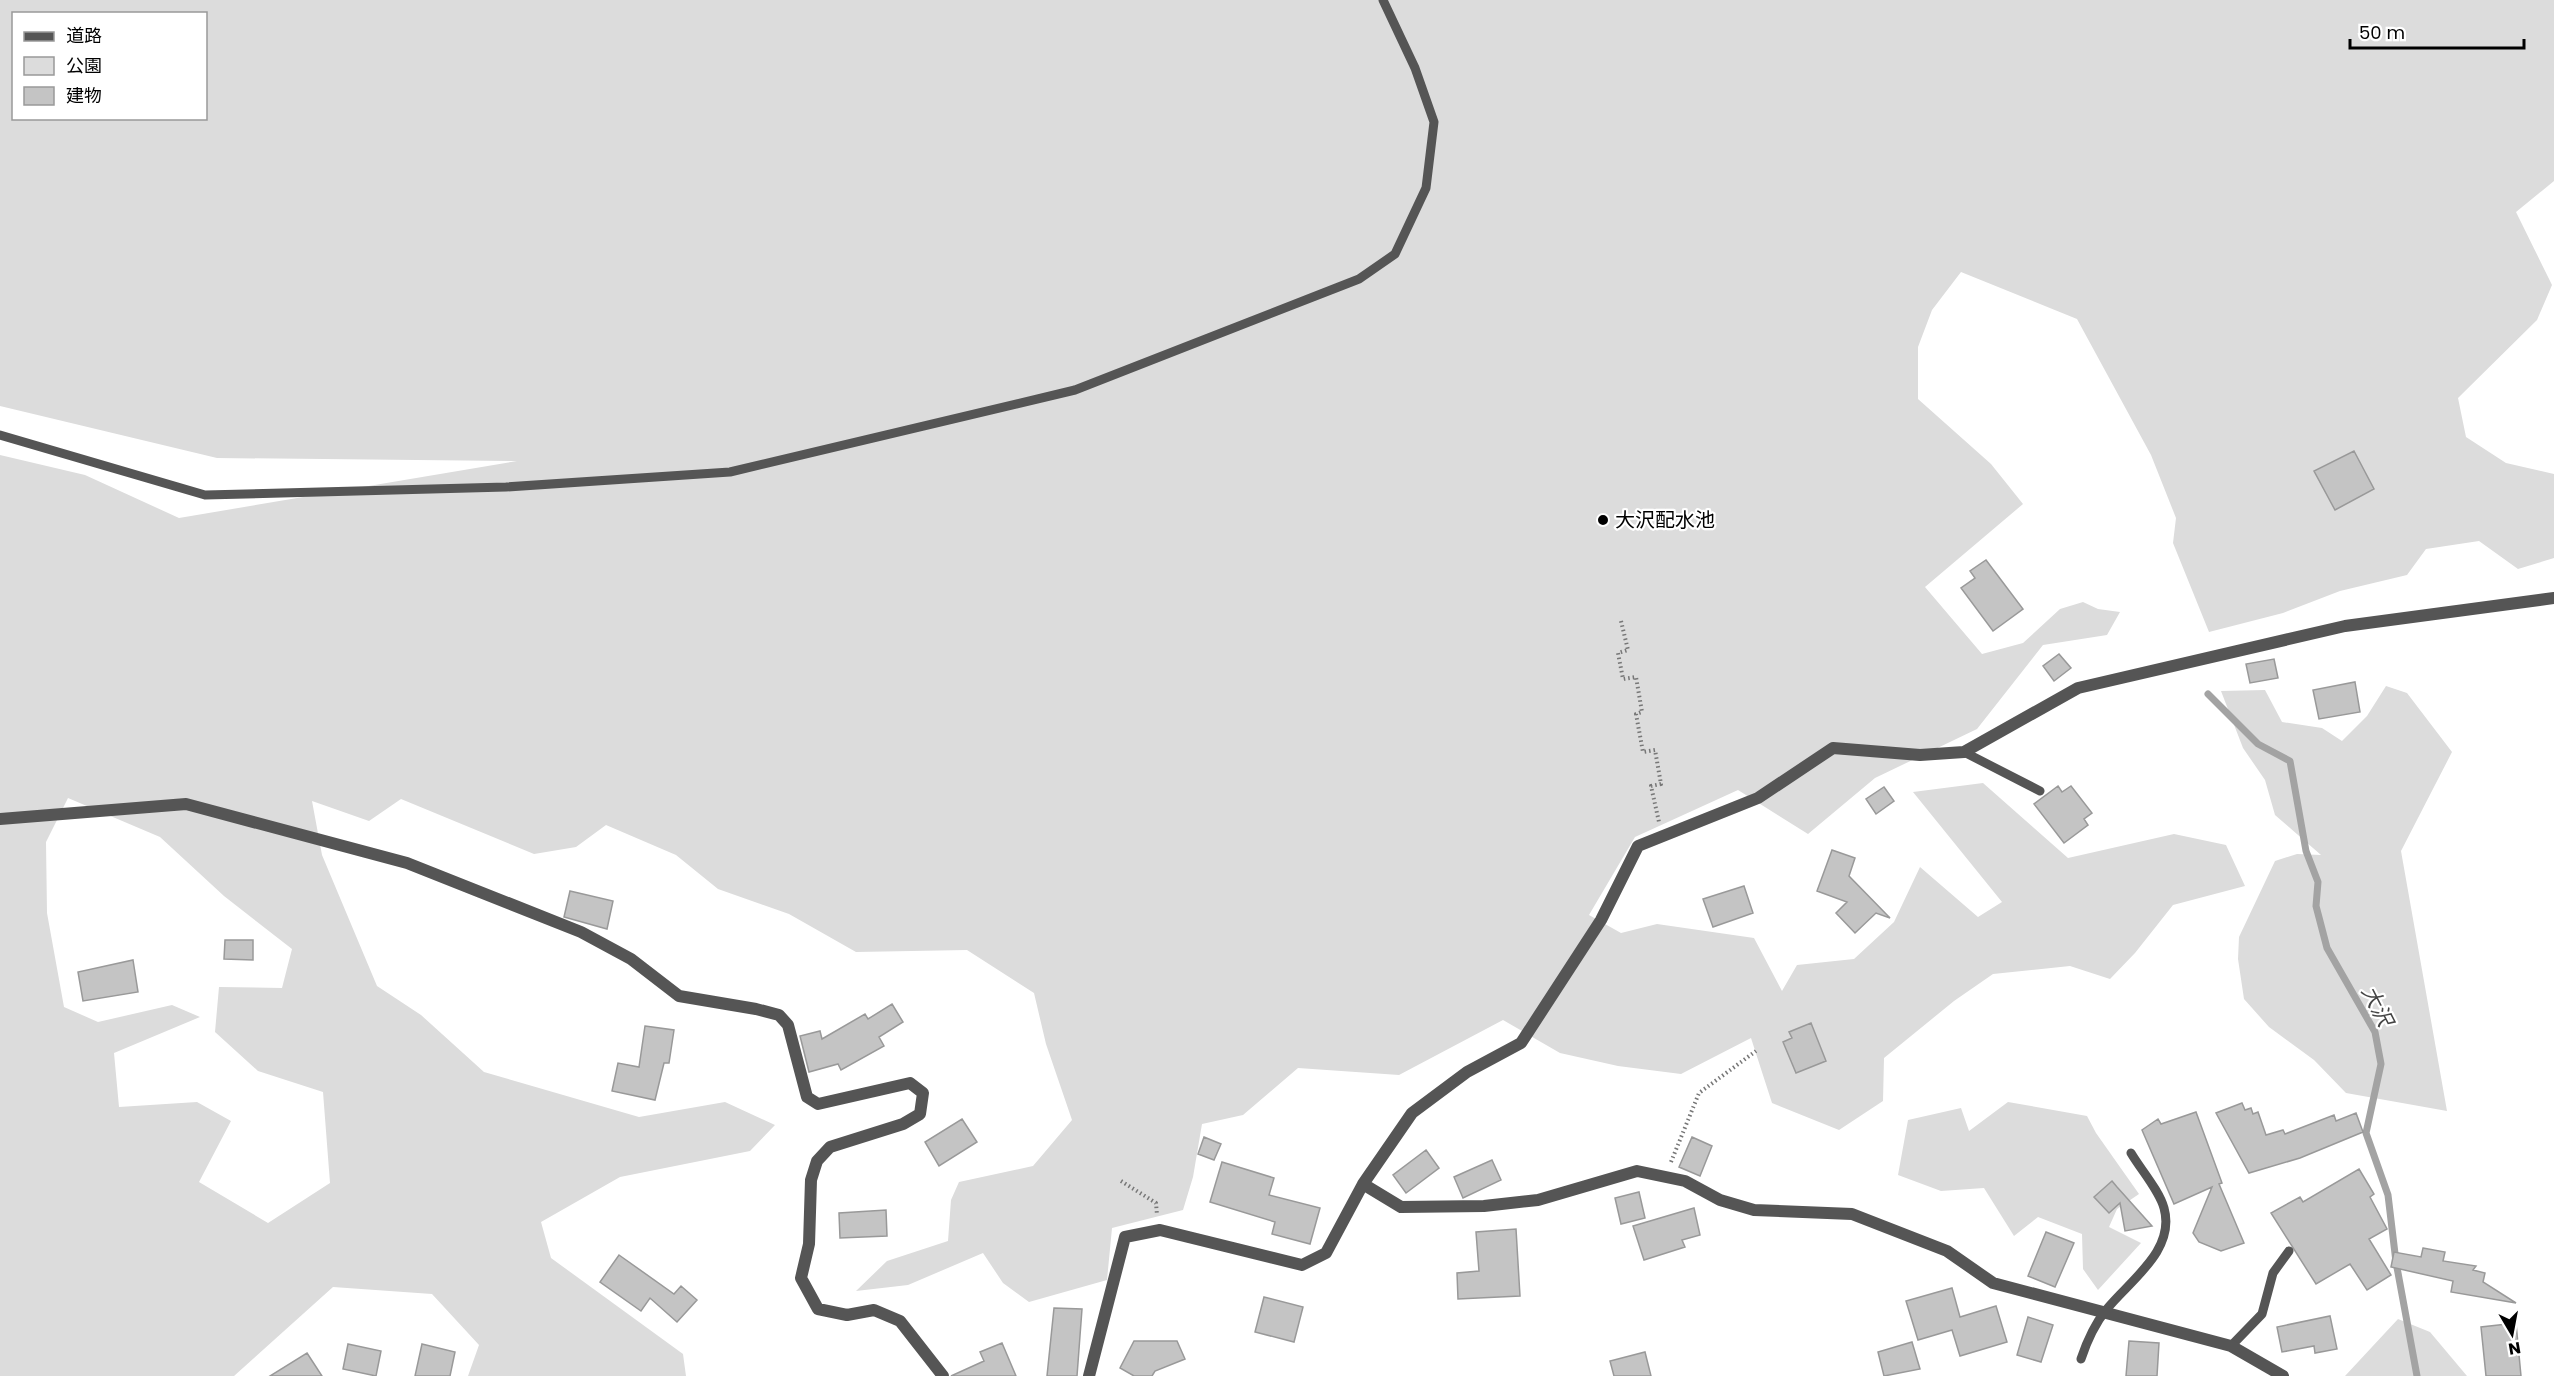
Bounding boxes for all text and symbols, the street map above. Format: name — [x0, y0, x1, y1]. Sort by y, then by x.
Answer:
legend — [12, 12, 207, 120]
scale bar — [2350, 12, 2524, 50]
text: 50 m — [2359, 20, 2405, 45]
text: 道路 — [66, 23, 102, 48]
text: 公園 — [66, 53, 102, 78]
text: 建物 — [66, 83, 102, 108]
place label: 大沢配水池 — [1615, 506, 1715, 534]
marker: 大沢配水池 — [1596, 513, 1610, 527]
water label: 大沢 — [2355, 980, 2401, 1034]
north arrow — [2482, 1304, 2542, 1364]
text: N — [2507, 1336, 2522, 1361]

